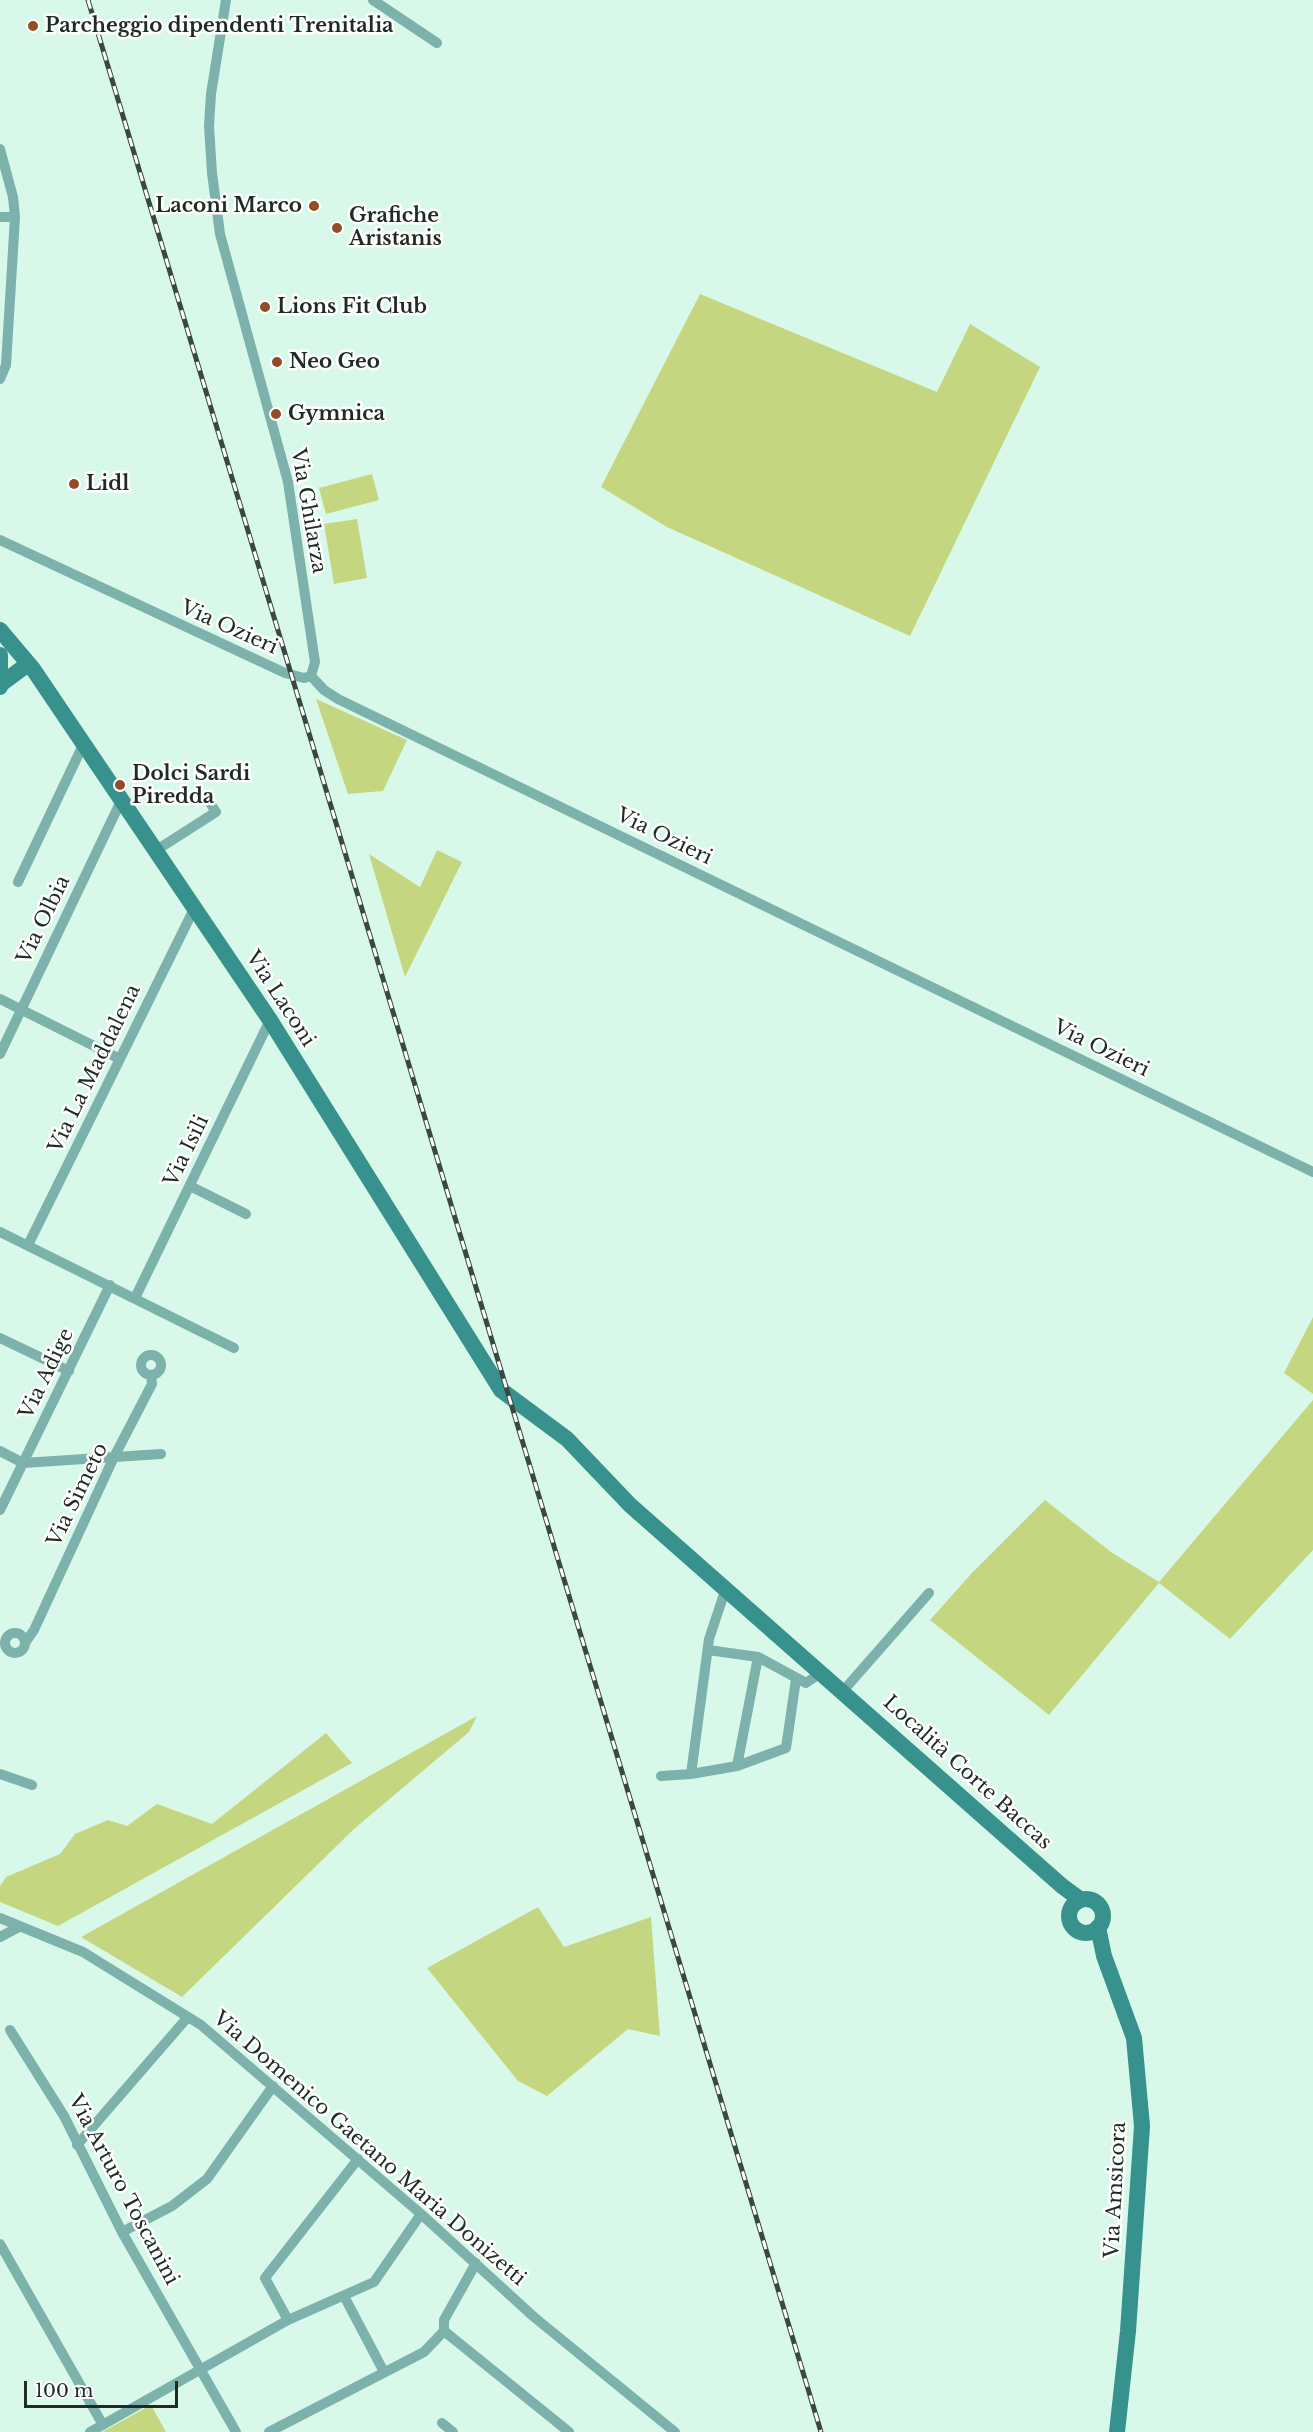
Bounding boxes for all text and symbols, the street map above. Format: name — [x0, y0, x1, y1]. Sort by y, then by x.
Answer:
place label: Parcheggio dipendenti Trenitalia — [45, 14, 394, 38]
marker: Parcheggio dipendenti Trenitalia — [26, 19, 40, 33]
place label: Laconi Marco — [155, 194, 302, 218]
marker: Laconi Marco — [307, 199, 321, 213]
place label: Grafiche Aristanis — [349, 204, 442, 251]
marker: Grafiche Aristanis — [330, 221, 344, 235]
place label: Lions Fit Club — [277, 295, 427, 319]
marker: Lions Fit Club — [258, 300, 272, 314]
place label: Neo Geo — [289, 350, 380, 374]
marker: Neo Geo — [270, 355, 284, 369]
place label: Gymnica — [288, 402, 385, 426]
marker: Gymnica — [269, 407, 283, 421]
street label: Via Ghilarza — [285, 447, 331, 575]
place label: Lidl — [86, 472, 129, 496]
marker: Lidl — [67, 477, 81, 491]
street label: Via Ozieri — [177, 596, 281, 660]
place label: Dolci Sardi Piredda — [132, 762, 250, 809]
marker: Dolci Sardi Piredda — [113, 778, 127, 792]
street label: Via Ozieri — [612, 803, 716, 871]
street label: Via Olbia — [12, 872, 76, 968]
street label: Via Laconi — [240, 947, 320, 1051]
street label: Via La Maddalena — [44, 981, 146, 1157]
street label: Via Ozieri — [1049, 1015, 1153, 1083]
street label: Via Isili — [159, 1111, 215, 1191]
street label: Via Adige — [15, 1325, 79, 1423]
street label: Via Simeto — [43, 1439, 113, 1551]
street label: Località Corte Baccas — [878, 1691, 1056, 1855]
street label: Via Domenico Gaetano Maria Donizetti — [208, 2007, 530, 2291]
street label: Via Arturo Toscanini — [63, 2091, 183, 2289]
street label: Via Amsicora — [1100, 2121, 1132, 2259]
scale bar — [27, 2369, 182, 2407]
text: 100 m — [35, 2380, 93, 2402]

